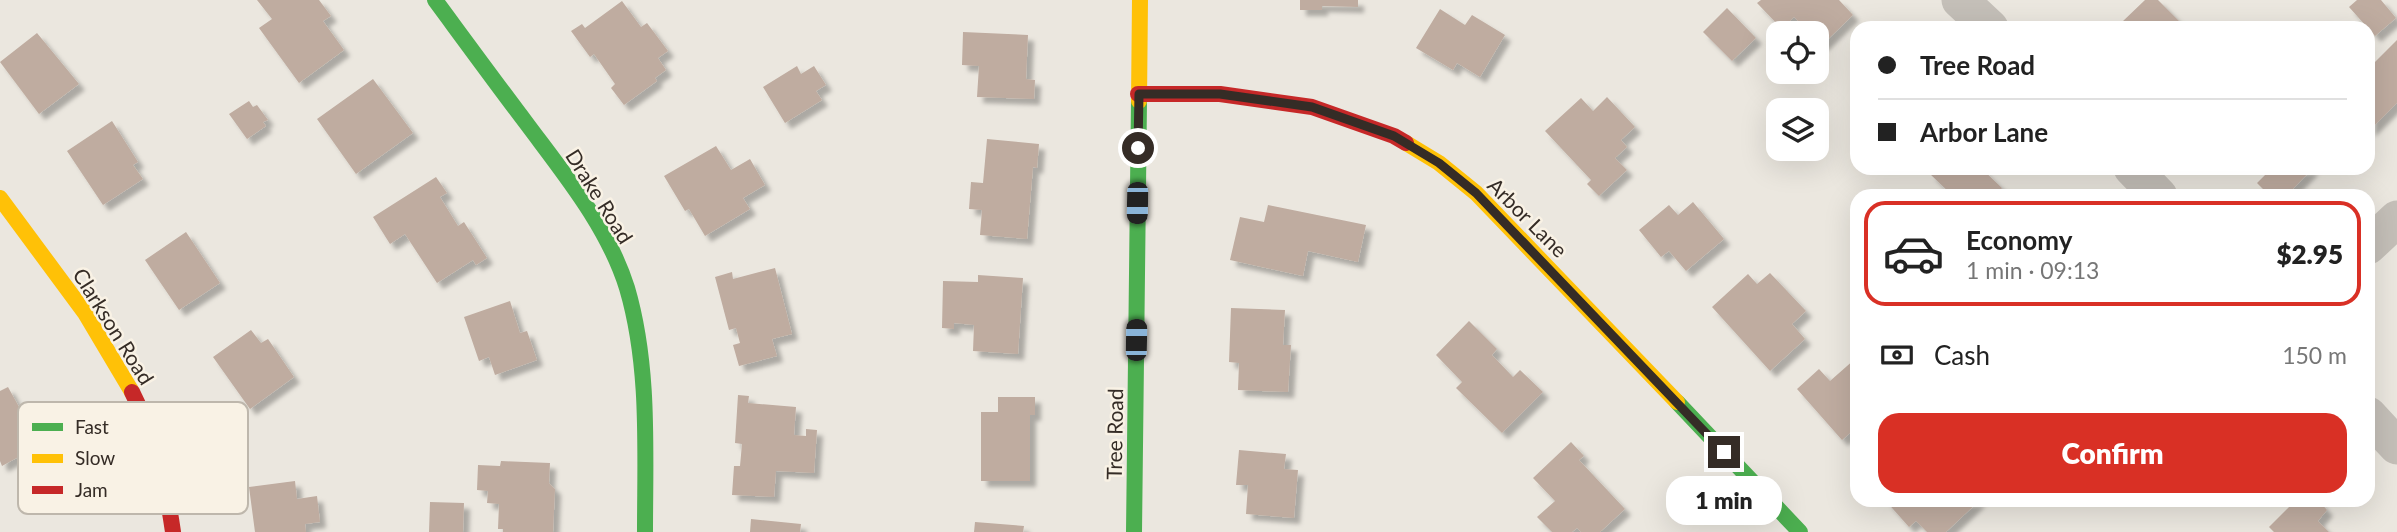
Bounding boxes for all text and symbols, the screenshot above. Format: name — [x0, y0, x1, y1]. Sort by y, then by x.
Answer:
map controls — [1766, 21, 1829, 161]
button: locate — [1766, 21, 1829, 84]
text: Tree Road — [1920, 49, 2035, 81]
button: layers — [1766, 98, 1829, 161]
text: Arbor Lane — [1920, 116, 2048, 148]
route start — [1122, 132, 1154, 164]
street label: Drake Road — [561, 144, 639, 248]
street label: Arbor Lane — [1483, 172, 1573, 262]
car — [1127, 182, 1148, 224]
icon: car — [1882, 222, 1945, 285]
text: Economy — [1966, 224, 2072, 256]
text: $2.95 — [2276, 238, 2343, 270]
text: 1 min · 09:13 — [1966, 256, 2099, 284]
street label: Clarkson Road — [68, 263, 160, 389]
car — [1126, 319, 1147, 361]
icon: cash — [1878, 336, 1916, 374]
text: Cash — [1934, 339, 1990, 371]
text: 150 m — [2282, 341, 2347, 369]
street label: Tree Road — [1101, 388, 1127, 480]
legend — [18, 402, 248, 514]
button: Confirm — [1878, 413, 2347, 493]
text: Fast — [75, 415, 109, 438]
route end — [1708, 436, 1740, 468]
text: Slow — [75, 446, 115, 469]
callout: 1 min — [1666, 476, 1782, 526]
text: Jam — [75, 478, 108, 501]
text: 1 min — [1695, 486, 1753, 514]

